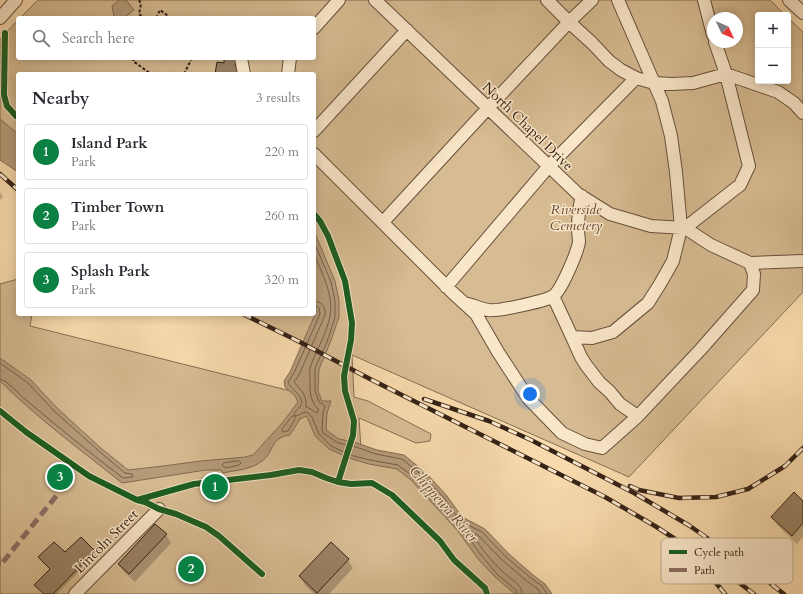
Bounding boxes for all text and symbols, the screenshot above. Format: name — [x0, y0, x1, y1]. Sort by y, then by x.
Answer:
north arrow — [707, 12, 743, 48]
map controls — [755, 12, 791, 84]
button: + — [755, 12, 791, 48]
search box — [16, 16, 316, 60]
icon: search — [30, 27, 52, 49]
text: Search here — [62, 28, 135, 48]
button: − — [755, 48, 791, 84]
street label: North Chapel Drive — [478, 78, 577, 175]
text: Nearby — [32, 87, 89, 110]
text: 3 results — [256, 89, 300, 107]
text: Island Park — [71, 133, 148, 153]
text: 1 — [43, 143, 49, 161]
text: 220 m — [265, 143, 299, 161]
text: Park — [71, 153, 96, 171]
text: Timber Town — [71, 197, 164, 217]
park label: Riverside Cemetery — [550, 200, 603, 235]
text: 2 — [43, 207, 49, 225]
text: 260 m — [265, 207, 299, 225]
text: Park — [71, 217, 96, 235]
text: Splash Park — [71, 261, 150, 281]
text: 3 — [43, 271, 49, 289]
text: 320 m — [265, 271, 299, 289]
text: Park — [71, 281, 96, 299]
your location — [520, 384, 540, 404]
water label: Chippewa River — [405, 461, 484, 548]
pin: 3 — [47, 462, 73, 492]
pin: 1 — [202, 472, 228, 502]
street label: Lincoln Street — [70, 505, 143, 578]
legend — [661, 538, 793, 584]
text: Cycle path — [694, 545, 744, 560]
pin: 2 — [178, 554, 204, 584]
text: Path — [694, 563, 715, 578]

